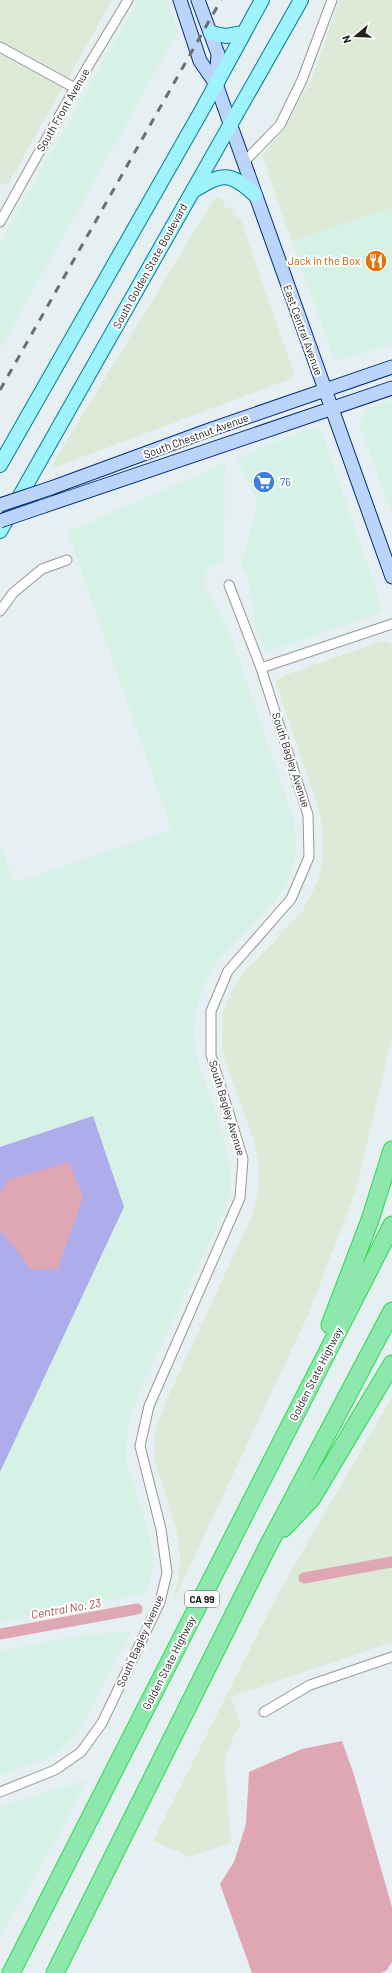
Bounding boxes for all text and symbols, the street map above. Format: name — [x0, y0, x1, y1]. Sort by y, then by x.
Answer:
north arrow — [336, 16, 376, 56]
text: N — [339, 34, 353, 45]
street label: South Front Avenue — [34, 66, 92, 154]
street label: South Golden State Boulevard — [110, 201, 190, 331]
restaurant icon: Jack in the Box — [363, 248, 389, 274]
place label: Jack in the Box — [288, 254, 360, 267]
street label: East Central Avenue — [281, 283, 326, 377]
street label: South Chestnut Avenue — [141, 410, 250, 461]
supermarket icon: 76 — [251, 469, 277, 495]
place label: 76 — [280, 475, 291, 488]
street label: South Bagley Avenue — [270, 711, 313, 809]
street label: South Bagley Avenue — [207, 1058, 248, 1157]
street label: Golden State Highway — [286, 1325, 345, 1423]
road number: CA 99 — [185, 1591, 219, 1607]
street label: South Bagley Avenue — [113, 1593, 166, 1689]
water label: Central No. 23 — [30, 1595, 102, 1621]
street label: Golden State Highway — [139, 1614, 198, 1712]

